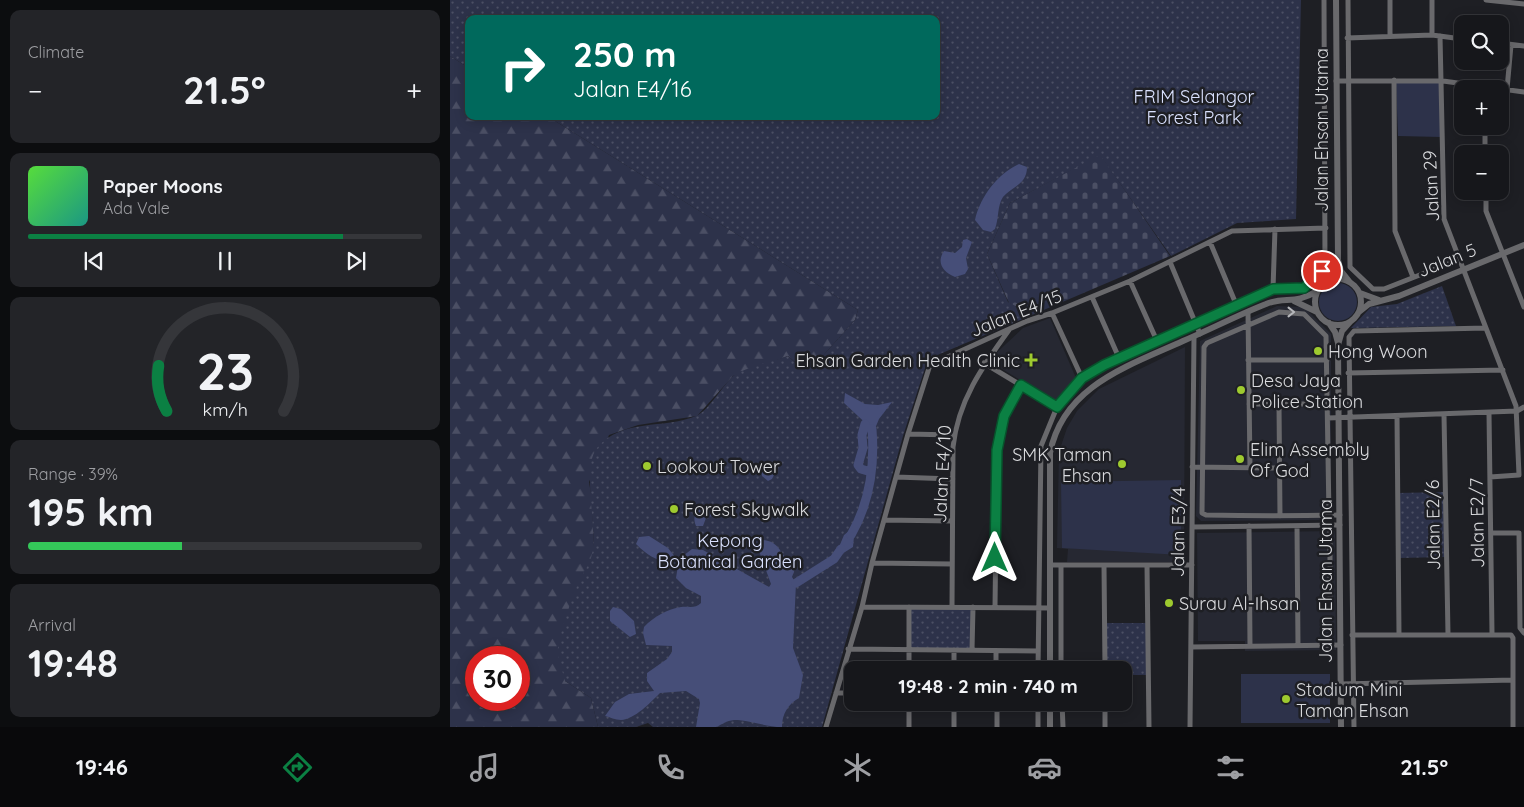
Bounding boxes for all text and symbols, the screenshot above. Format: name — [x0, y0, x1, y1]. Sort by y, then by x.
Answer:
map controls — [1454, 15, 1509, 200]
button: search — [1454, 15, 1509, 70]
text: 250 m — [573, 32, 677, 76]
icon: right — [490, 35, 555, 100]
text: Climate — [28, 42, 84, 62]
street label: Jalan Ehsan Utama — [1310, 48, 1333, 212]
text: 21.5° — [183, 66, 266, 114]
text: − — [28, 73, 43, 108]
text: + — [406, 73, 422, 108]
text: Jalan E4/16 — [573, 75, 692, 103]
button: + — [1454, 80, 1509, 135]
park label: FRIM Selangor Forest Park — [1134, 85, 1255, 129]
button: − — [1454, 145, 1509, 200]
street label: Jalan 29 — [1418, 150, 1444, 222]
text: Paper Moons — [103, 174, 223, 198]
text: Ada Vale — [103, 198, 170, 218]
street label: Jalan 5 — [1414, 238, 1480, 282]
icon: previous — [80, 247, 108, 275]
icon: pause — [211, 247, 239, 275]
icon: next — [342, 247, 370, 275]
pin — [1301, 250, 1343, 292]
icon: arrive — [1308, 257, 1336, 285]
street label: Jalan E4/15 — [967, 284, 1065, 342]
one-way arrow — [1287, 307, 1295, 317]
text: 23 — [196, 338, 254, 403]
place label: Hong Woon — [1328, 340, 1428, 363]
marker: Hong Woon — [1312, 345, 1324, 357]
place label: Ehsan Garden Health Clinic — [795, 349, 1020, 372]
marker: Ehsan Garden Health Clinic — [1024, 353, 1038, 367]
place label: Desa Jaya Police Station — [1251, 369, 1363, 413]
marker: Desa Jaya Police Station — [1235, 384, 1247, 396]
text: km/h — [202, 398, 248, 420]
street label: Jalan E4/10 — [928, 424, 956, 524]
place label: Elim Assembly Of God — [1250, 438, 1370, 482]
place label: SMK Taman Ehsan — [1012, 443, 1112, 487]
marker: Elim Assembly Of God — [1234, 453, 1246, 465]
place label: Lookout Tower — [657, 455, 780, 478]
marker: SMK Taman Ehsan — [1116, 458, 1128, 470]
marker: Lookout Tower — [641, 460, 653, 472]
text: Range · 39% — [28, 464, 118, 484]
street label: Jalan E2/7 — [1465, 478, 1489, 568]
street label: Jalan E2/6 — [1421, 479, 1445, 571]
street label: Jalan E3/4 — [1166, 487, 1190, 577]
text: 195 km — [28, 488, 154, 536]
place label: Forest Skywalk — [684, 498, 809, 521]
street label: Jalan Ehsan Utama — [1314, 499, 1337, 663]
marker: Forest Skywalk — [668, 503, 680, 515]
park label: Kepong Botanical Garden — [658, 529, 802, 573]
position arrow — [968, 531, 1020, 583]
place label: Surau Al-Ihsan — [1179, 592, 1299, 615]
marker: Surau Al-Ihsan — [1163, 597, 1175, 609]
text: Arrival — [28, 615, 76, 635]
text: 19:48 — [28, 639, 118, 687]
speed limit sign: 30 — [465, 646, 530, 711]
text: 19:48 · 2 min · 740 m — [898, 674, 1078, 698]
place label: Stadium Mini Taman Ehsan — [1296, 678, 1409, 722]
marker: Stadium Mini Taman Ehsan — [1280, 693, 1292, 705]
icon: directions — [280, 750, 315, 785]
icon: music — [467, 750, 502, 785]
icon: phone — [653, 750, 688, 785]
icon: climate — [840, 750, 875, 785]
icon: car — [1027, 750, 1062, 785]
icon: filters — [1213, 750, 1248, 785]
text: 19:46 — [76, 753, 128, 781]
text: 21.5° — [1400, 753, 1448, 781]

